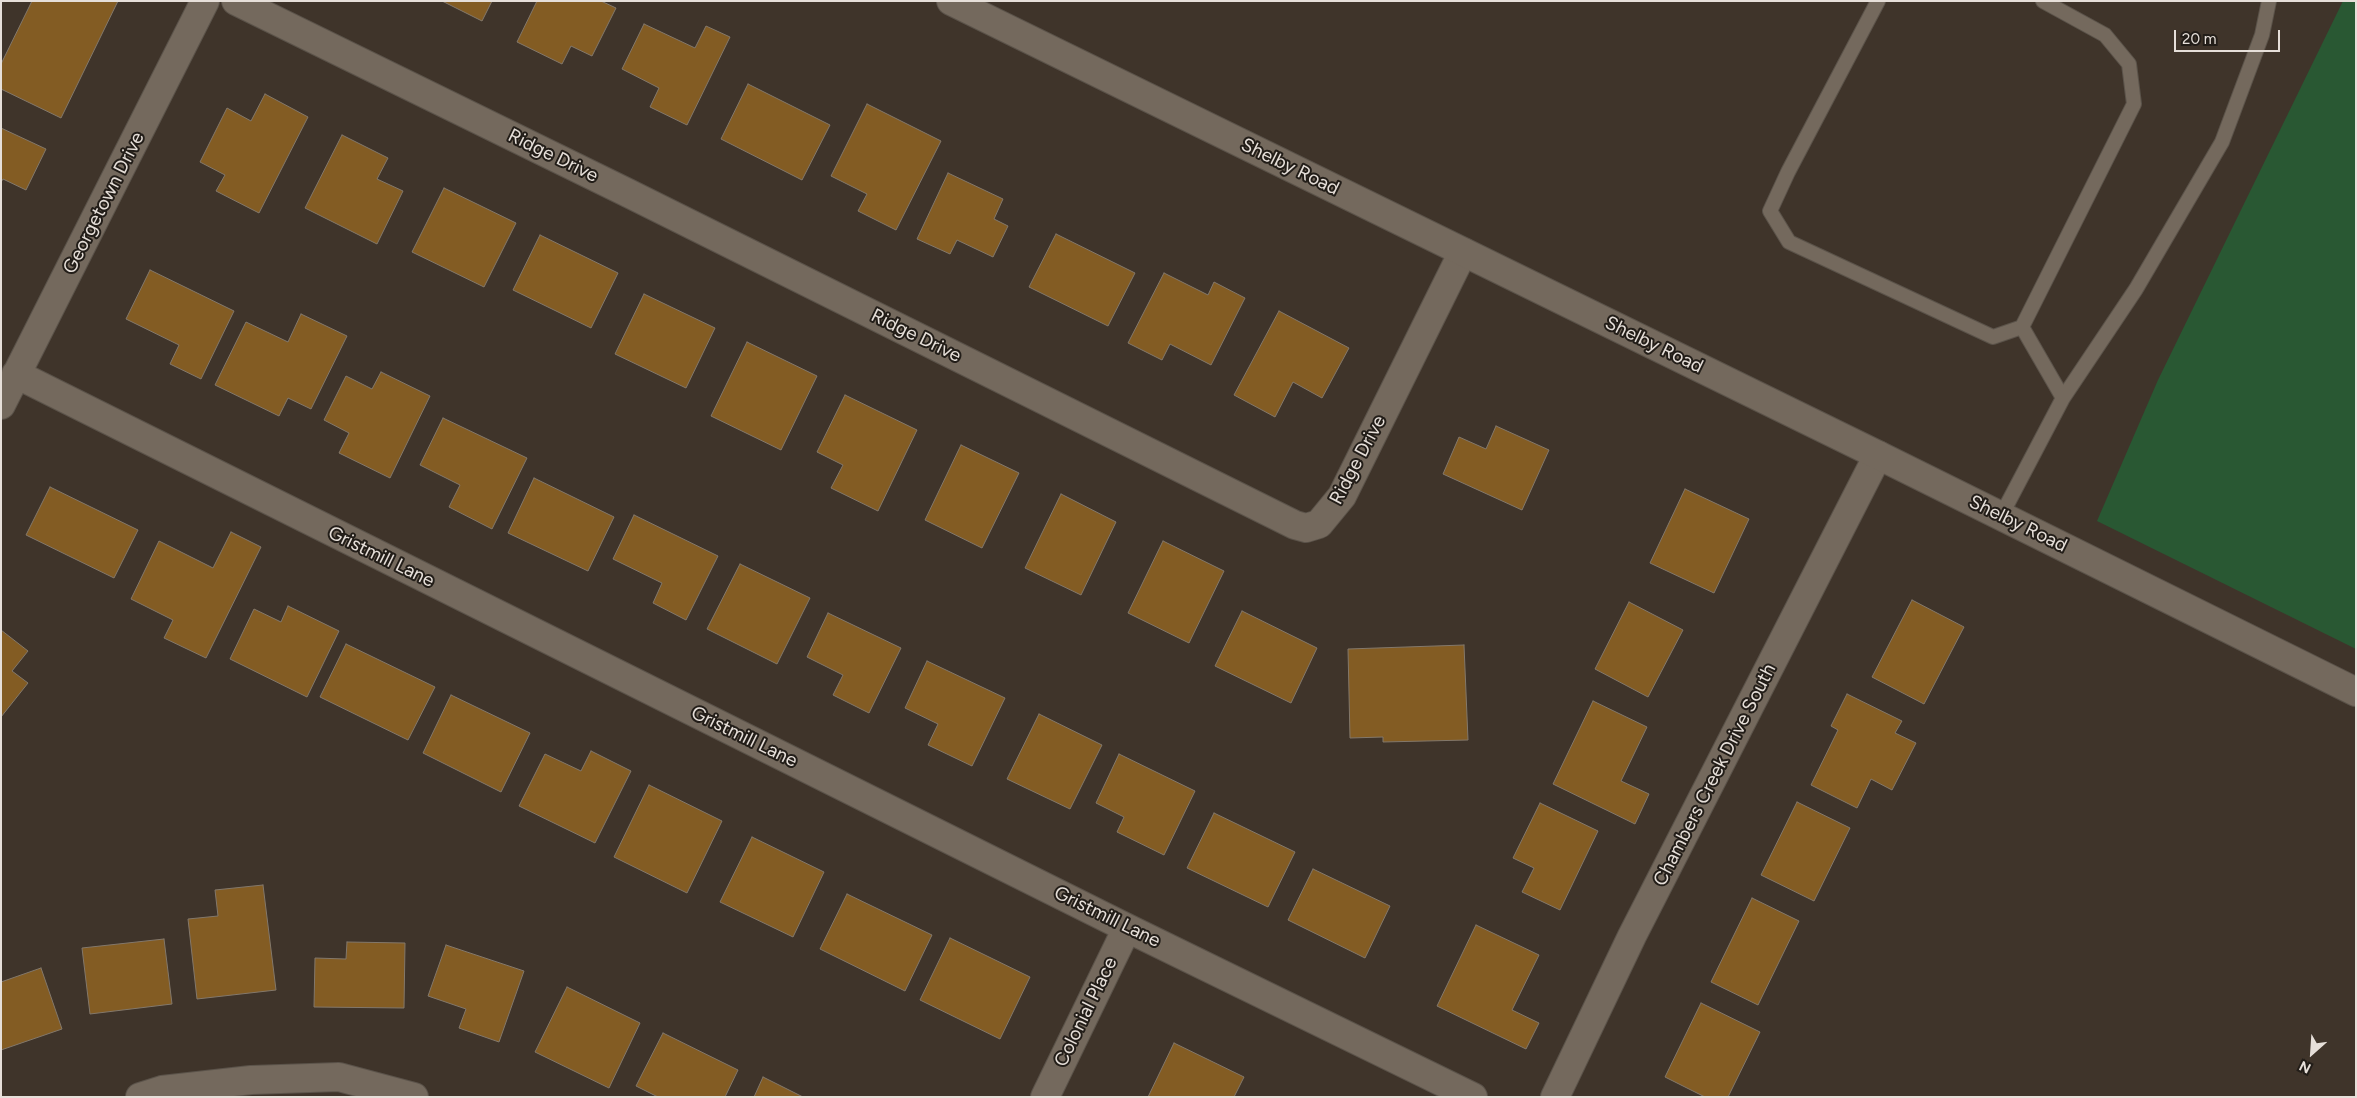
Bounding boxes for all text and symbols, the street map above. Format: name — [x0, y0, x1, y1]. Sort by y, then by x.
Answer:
scale bar — [2177, 20, 2283, 52]
text: 20 m — [2182, 30, 2216, 48]
street label: Ridge Drive — [504, 124, 602, 188]
street label: Georgetown Drive — [58, 128, 150, 278]
street label: Shelby Road — [1237, 133, 1343, 201]
street label: Ridge Drive — [867, 304, 965, 368]
street label: Shelby Road — [1601, 311, 1707, 379]
street label: Ridge Drive — [1325, 412, 1391, 508]
street label: Shelby Road — [1965, 490, 2071, 558]
street label: Gristmill Lane — [324, 521, 438, 593]
street label: Chambers Creek Drive South — [1649, 660, 1781, 890]
street label: Gristmill Lane — [687, 701, 801, 773]
street label: Gristmill Lane — [1050, 881, 1164, 953]
street label: Colonial Place — [1050, 954, 1122, 1070]
north arrow — [2287, 1028, 2337, 1078]
text: N — [2297, 1057, 2314, 1077]

